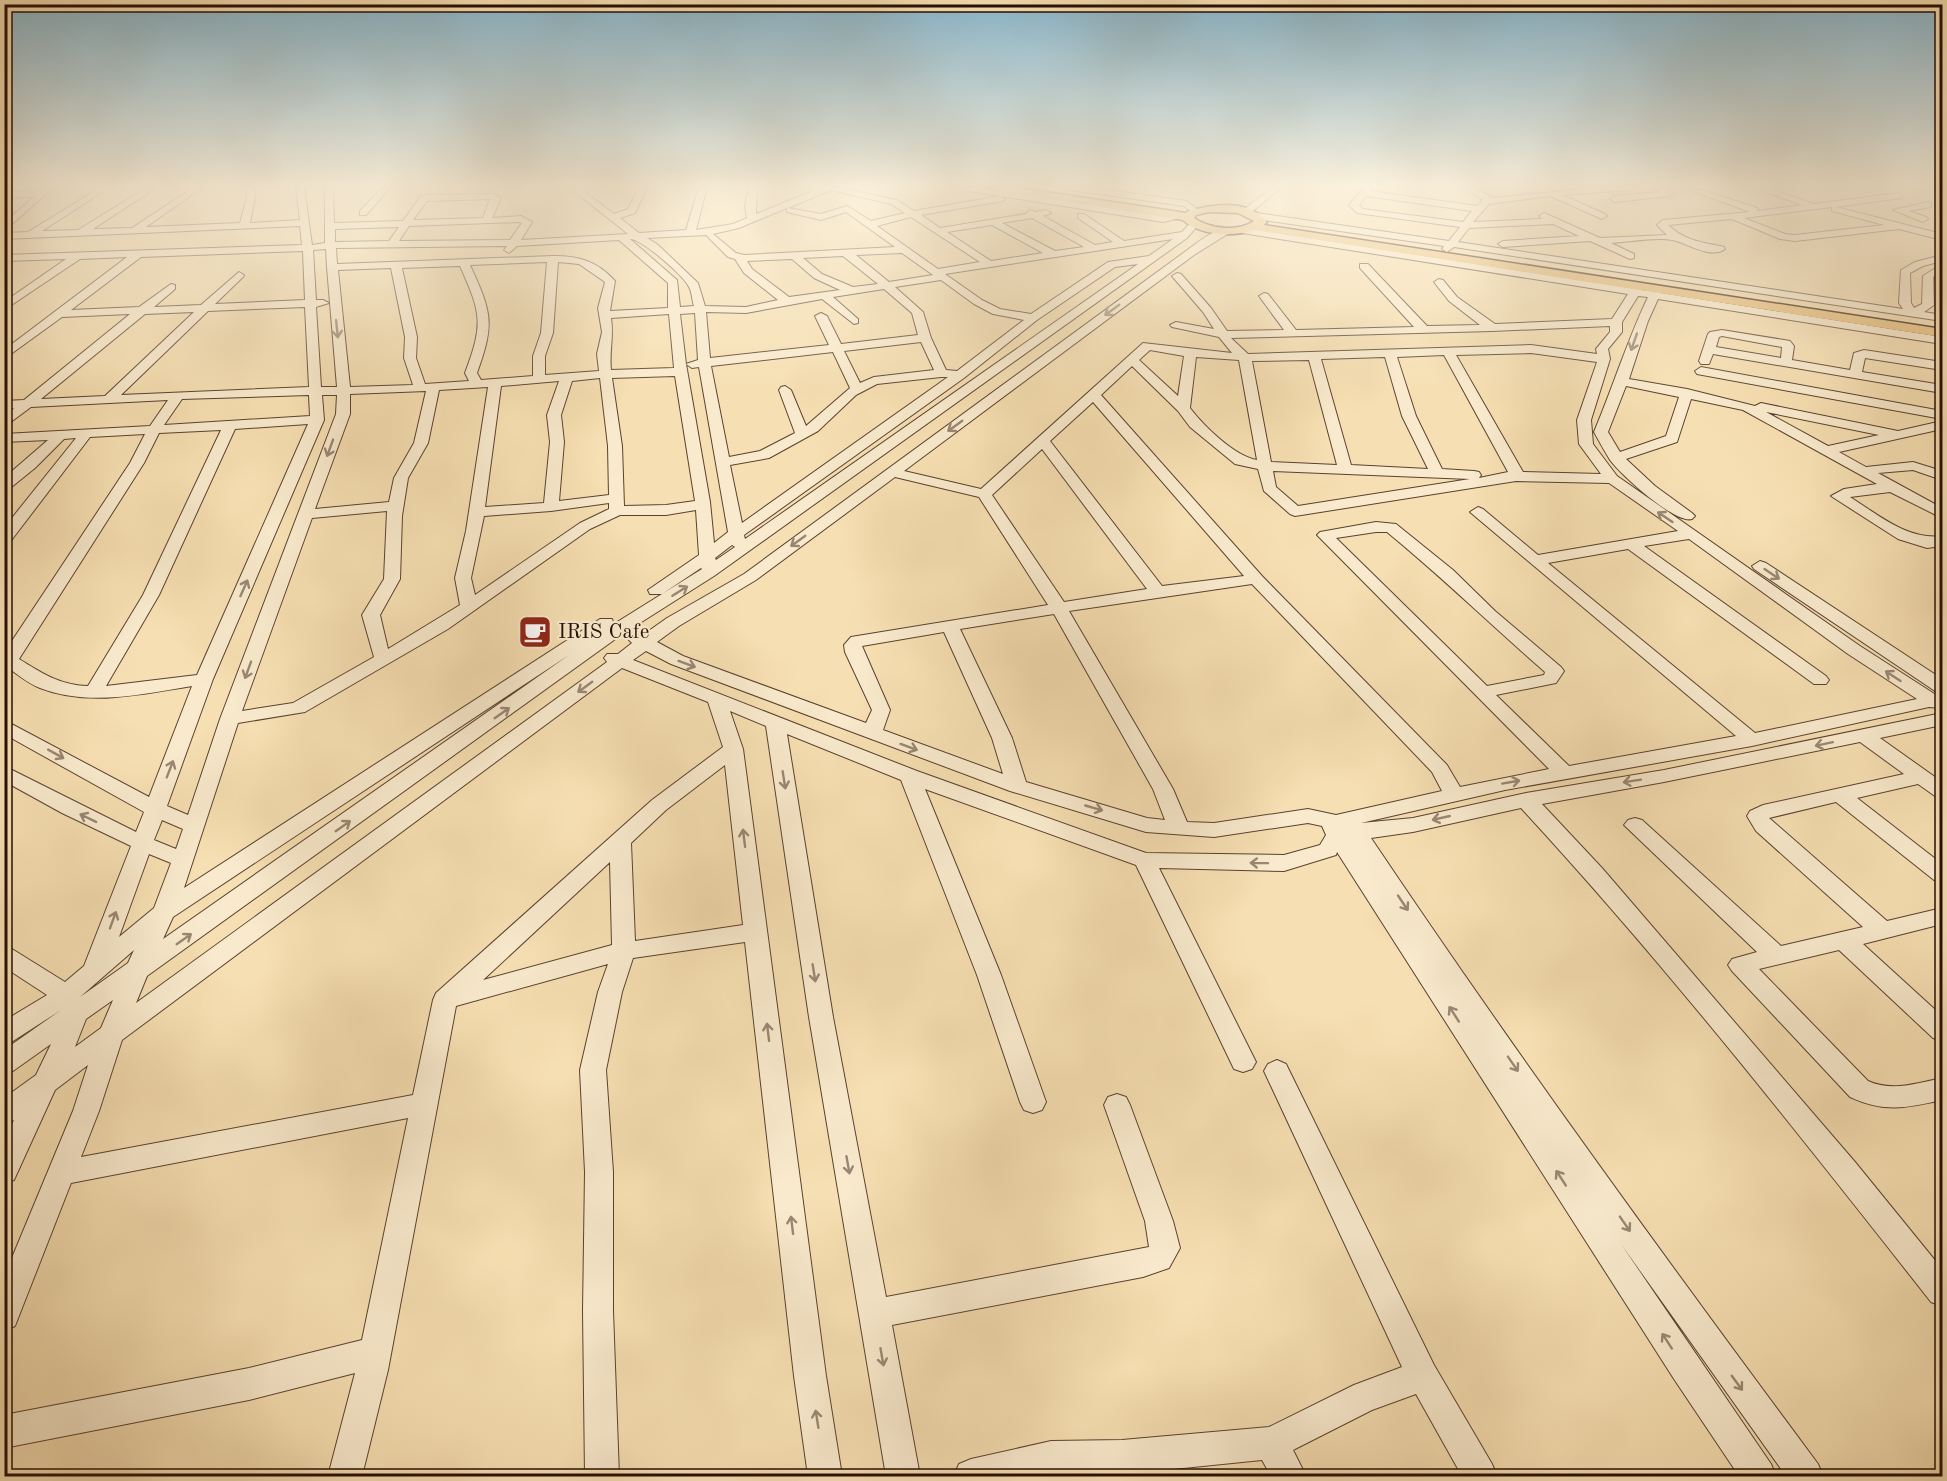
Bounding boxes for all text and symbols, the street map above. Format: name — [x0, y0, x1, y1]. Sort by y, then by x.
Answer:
one-way arrow — [1104, 304, 1120, 316]
one-way arrow — [332, 318, 343, 338]
one-way arrow — [1628, 333, 1639, 351]
one-way arrow — [947, 419, 963, 432]
one-way arrow — [324, 438, 335, 457]
one-way arrow — [1657, 511, 1673, 523]
one-way arrow — [790, 535, 806, 548]
one-way arrow — [1763, 568, 1779, 580]
one-way arrow — [239, 580, 250, 598]
one-way arrow — [671, 584, 688, 596]
cafe icon: IRIS Cafe — [517, 614, 553, 650]
place label: IRIS Cafe — [558, 622, 650, 643]
one-way arrow — [677, 659, 696, 670]
one-way arrow — [242, 661, 253, 679]
one-way arrow — [1886, 670, 1902, 682]
one-way arrow — [578, 681, 594, 693]
one-way arrow — [493, 707, 509, 719]
one-way arrow — [1815, 739, 1834, 751]
one-way arrow — [899, 742, 918, 753]
one-way arrow — [47, 748, 64, 760]
one-way arrow — [165, 760, 176, 779]
one-way arrow — [778, 770, 789, 790]
one-way arrow — [1501, 776, 1520, 787]
one-way arrow — [1623, 776, 1643, 787]
one-way arrow — [1084, 803, 1103, 814]
one-way arrow — [80, 812, 98, 824]
one-way arrow — [1432, 813, 1451, 825]
one-way arrow — [334, 820, 350, 832]
one-way arrow — [738, 829, 749, 849]
one-way arrow — [1249, 857, 1269, 868]
one-way arrow — [1398, 894, 1410, 911]
one-way arrow — [108, 911, 119, 930]
one-way arrow — [175, 932, 191, 945]
one-way arrow — [809, 962, 820, 982]
one-way arrow — [1448, 1007, 1460, 1023]
one-way arrow — [762, 1022, 773, 1042]
one-way arrow — [1507, 1056, 1519, 1072]
one-way arrow — [842, 1155, 853, 1174]
one-way arrow — [1554, 1169, 1567, 1186]
one-way arrow — [786, 1216, 797, 1236]
one-way arrow — [1619, 1216, 1631, 1232]
one-way arrow — [1661, 1333, 1673, 1350]
one-way arrow — [877, 1347, 888, 1366]
one-way arrow — [1731, 1375, 1743, 1391]
one-way arrow — [811, 1409, 822, 1429]

